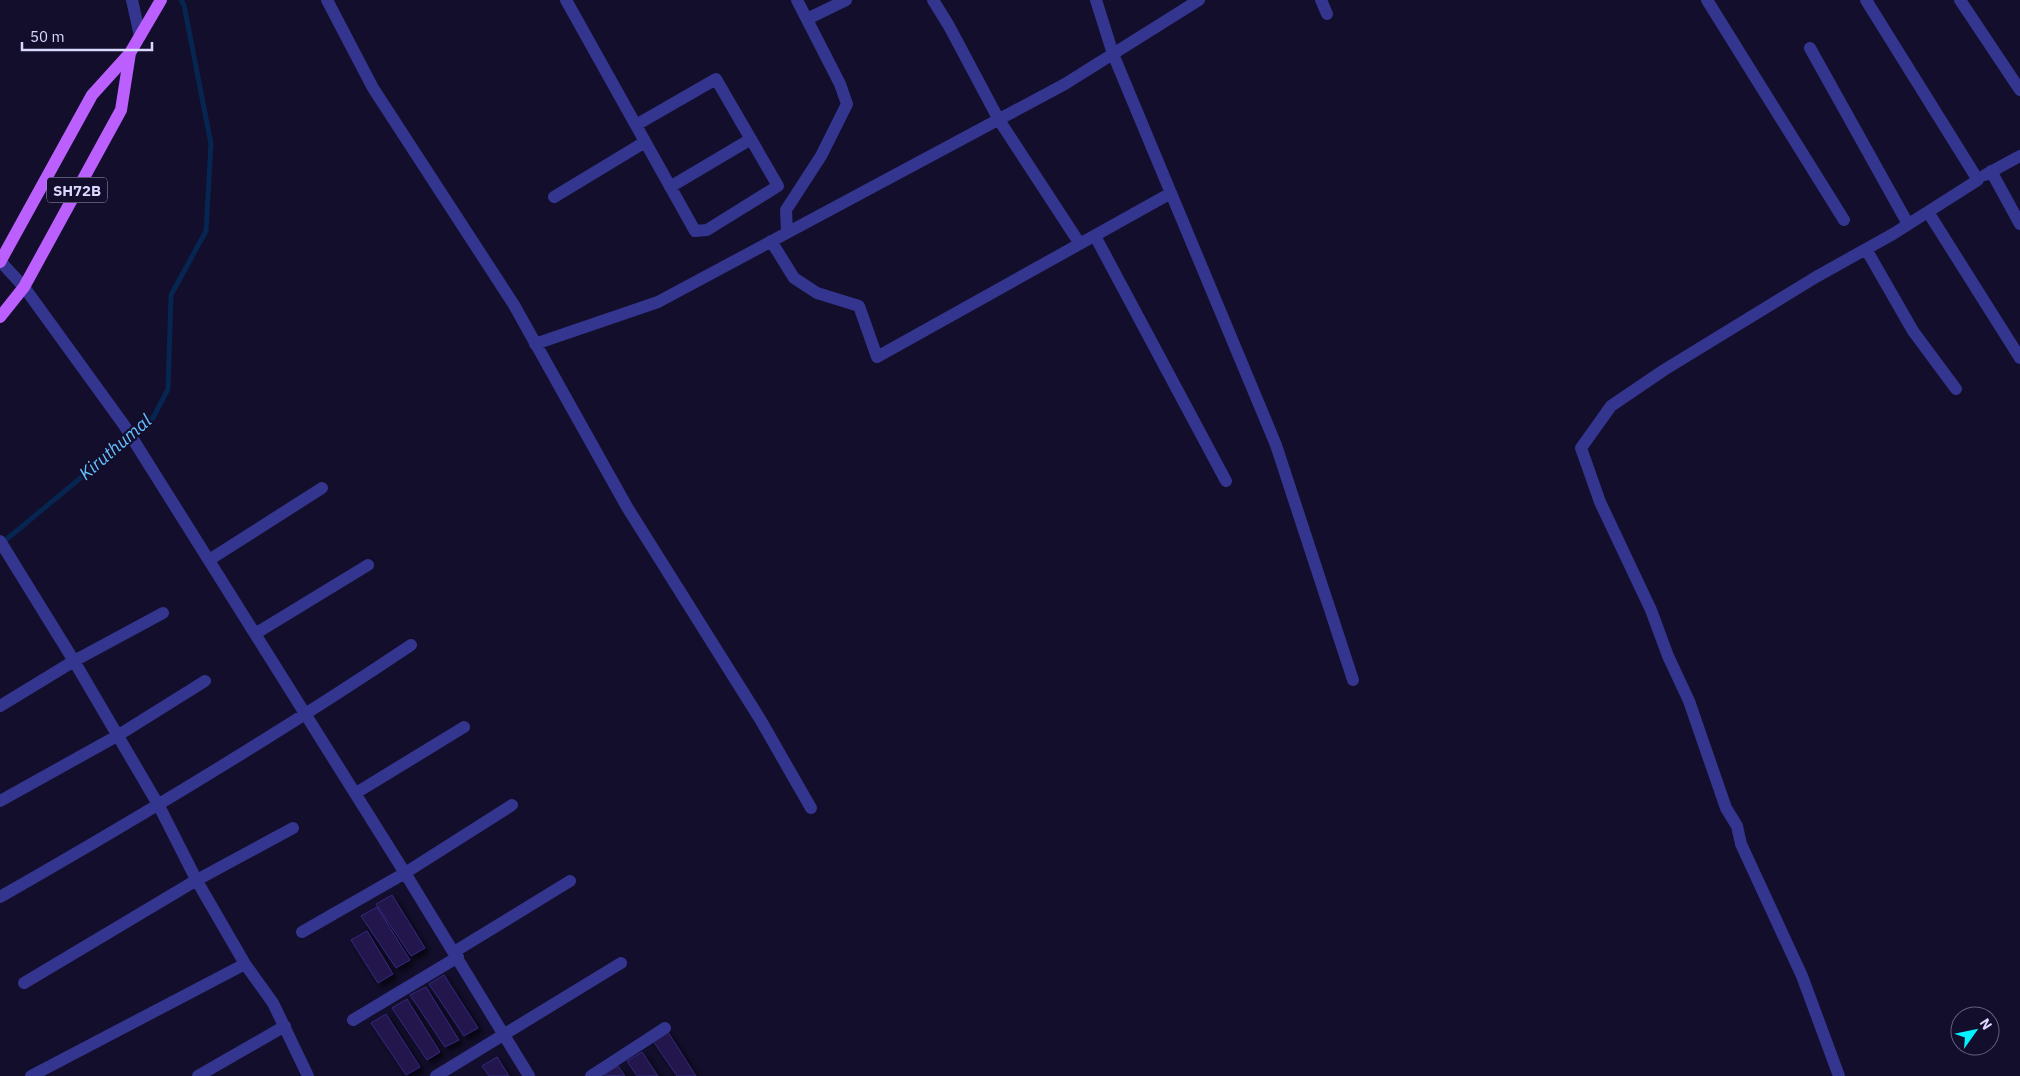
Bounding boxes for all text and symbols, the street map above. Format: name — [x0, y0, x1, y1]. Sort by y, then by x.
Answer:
scale bar — [22, 20, 152, 52]
text: 50 m — [30, 27, 65, 46]
road number: SH72B — [47, 178, 107, 202]
water label: Kiruthumal — [74, 409, 156, 485]
north arrow — [1950, 1006, 2000, 1056]
text: N — [1976, 1015, 1996, 1033]

